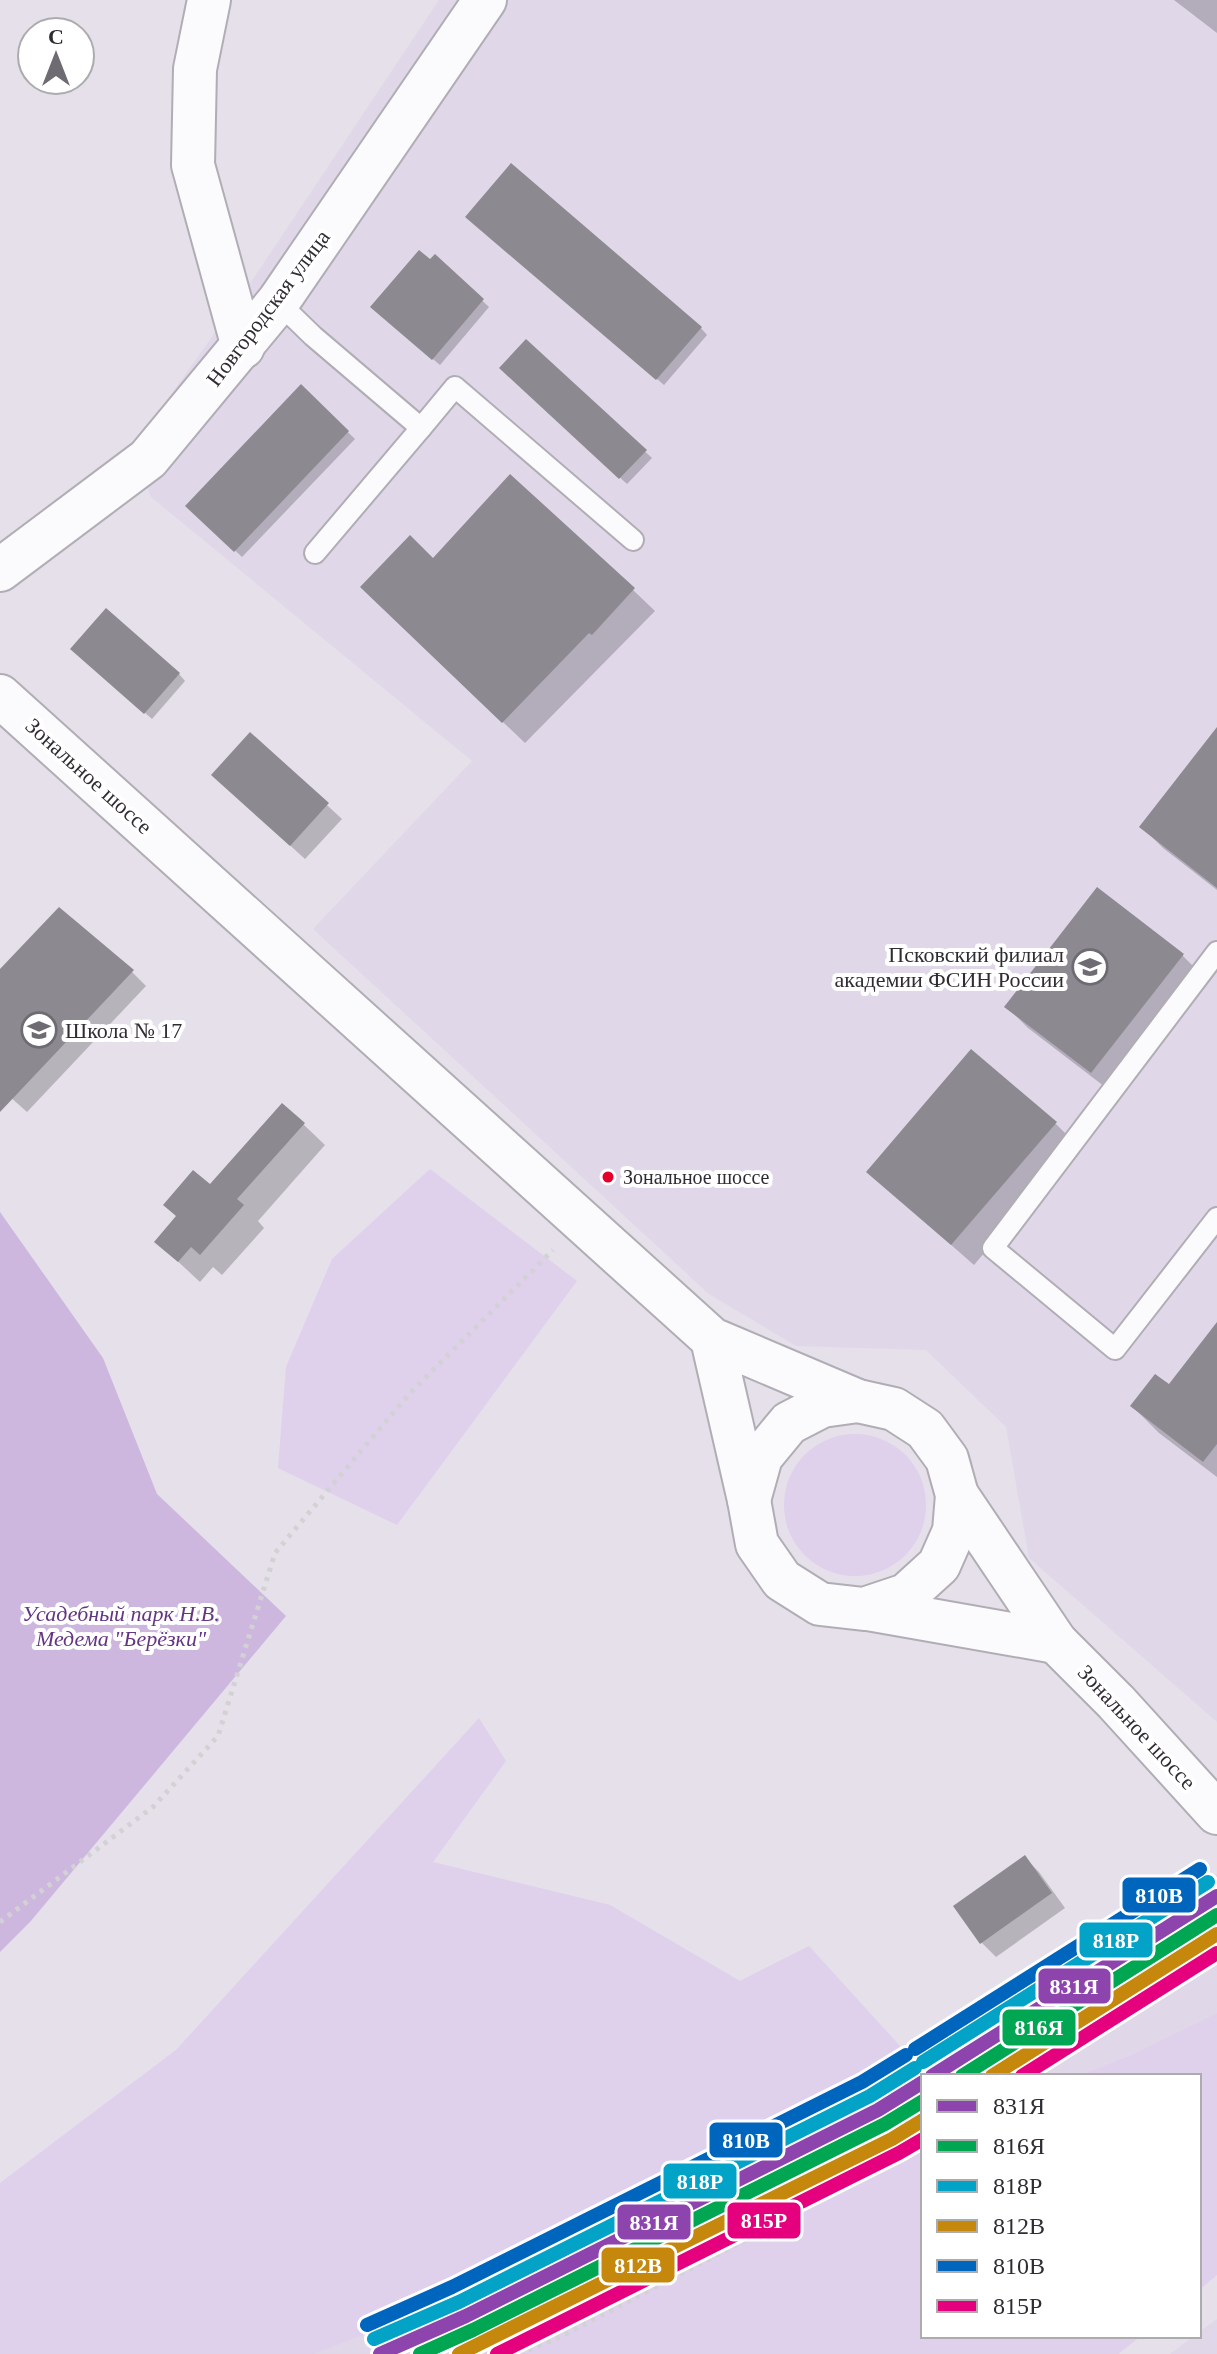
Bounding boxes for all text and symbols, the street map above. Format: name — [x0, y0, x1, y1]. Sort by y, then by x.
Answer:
north arrow — [16, 16, 96, 96]
text: С — [48, 24, 64, 49]
street label: Новгородская улица — [201, 225, 335, 391]
street label: Зональное шоссе — [21, 713, 157, 839]
place label: Псковский филиал академии ФСИН России — [835, 942, 1064, 992]
school or university icon: Псковский филиал академии ФСИН России — [1071, 948, 1109, 986]
school or university icon: Школа № 17 — [20, 1011, 58, 1049]
place label: Школа № 17 — [65, 1018, 182, 1043]
place label: Зональное шоссе — [623, 1166, 770, 1188]
marker: Зональное шоссе — [600, 1169, 616, 1185]
park label: Усадебный парк Н.В. Медема "Берёзки" — [22, 1601, 220, 1651]
street label: Зональное шоссе — [1073, 1660, 1201, 1794]
line badge: 810В — [1121, 1876, 1197, 1914]
text: 810В — [1135, 1883, 1183, 1908]
line badge: 818Р — [1078, 1921, 1154, 1959]
text: 818Р — [1093, 1928, 1139, 1953]
line badge: 831Я — [1037, 1967, 1112, 2005]
text: 831Я — [1050, 1974, 1099, 1999]
line badge: 816Я — [1001, 2008, 1077, 2047]
text: 816Я — [1015, 2015, 1064, 2040]
legend — [921, 2074, 1201, 2338]
text: 831Я — [993, 2093, 1045, 2119]
line badge: 810В — [708, 2121, 784, 2159]
text: 810В — [722, 2128, 770, 2153]
text: 816Я — [993, 2133, 1045, 2159]
line badge: 818Р — [662, 2162, 738, 2200]
text: 818Р — [677, 2169, 723, 2194]
text: 818Р — [993, 2173, 1042, 2199]
line badge: 815Р — [726, 2201, 802, 2240]
line badge: 831Я — [616, 2203, 692, 2241]
text: 815Р — [741, 2208, 787, 2233]
text: 831Я — [630, 2210, 679, 2235]
text: 812В — [993, 2213, 1045, 2239]
line badge: 812В — [600, 2246, 676, 2284]
text: 812В — [614, 2253, 662, 2278]
text: 810В — [993, 2253, 1045, 2279]
text: 815Р — [993, 2293, 1042, 2319]

